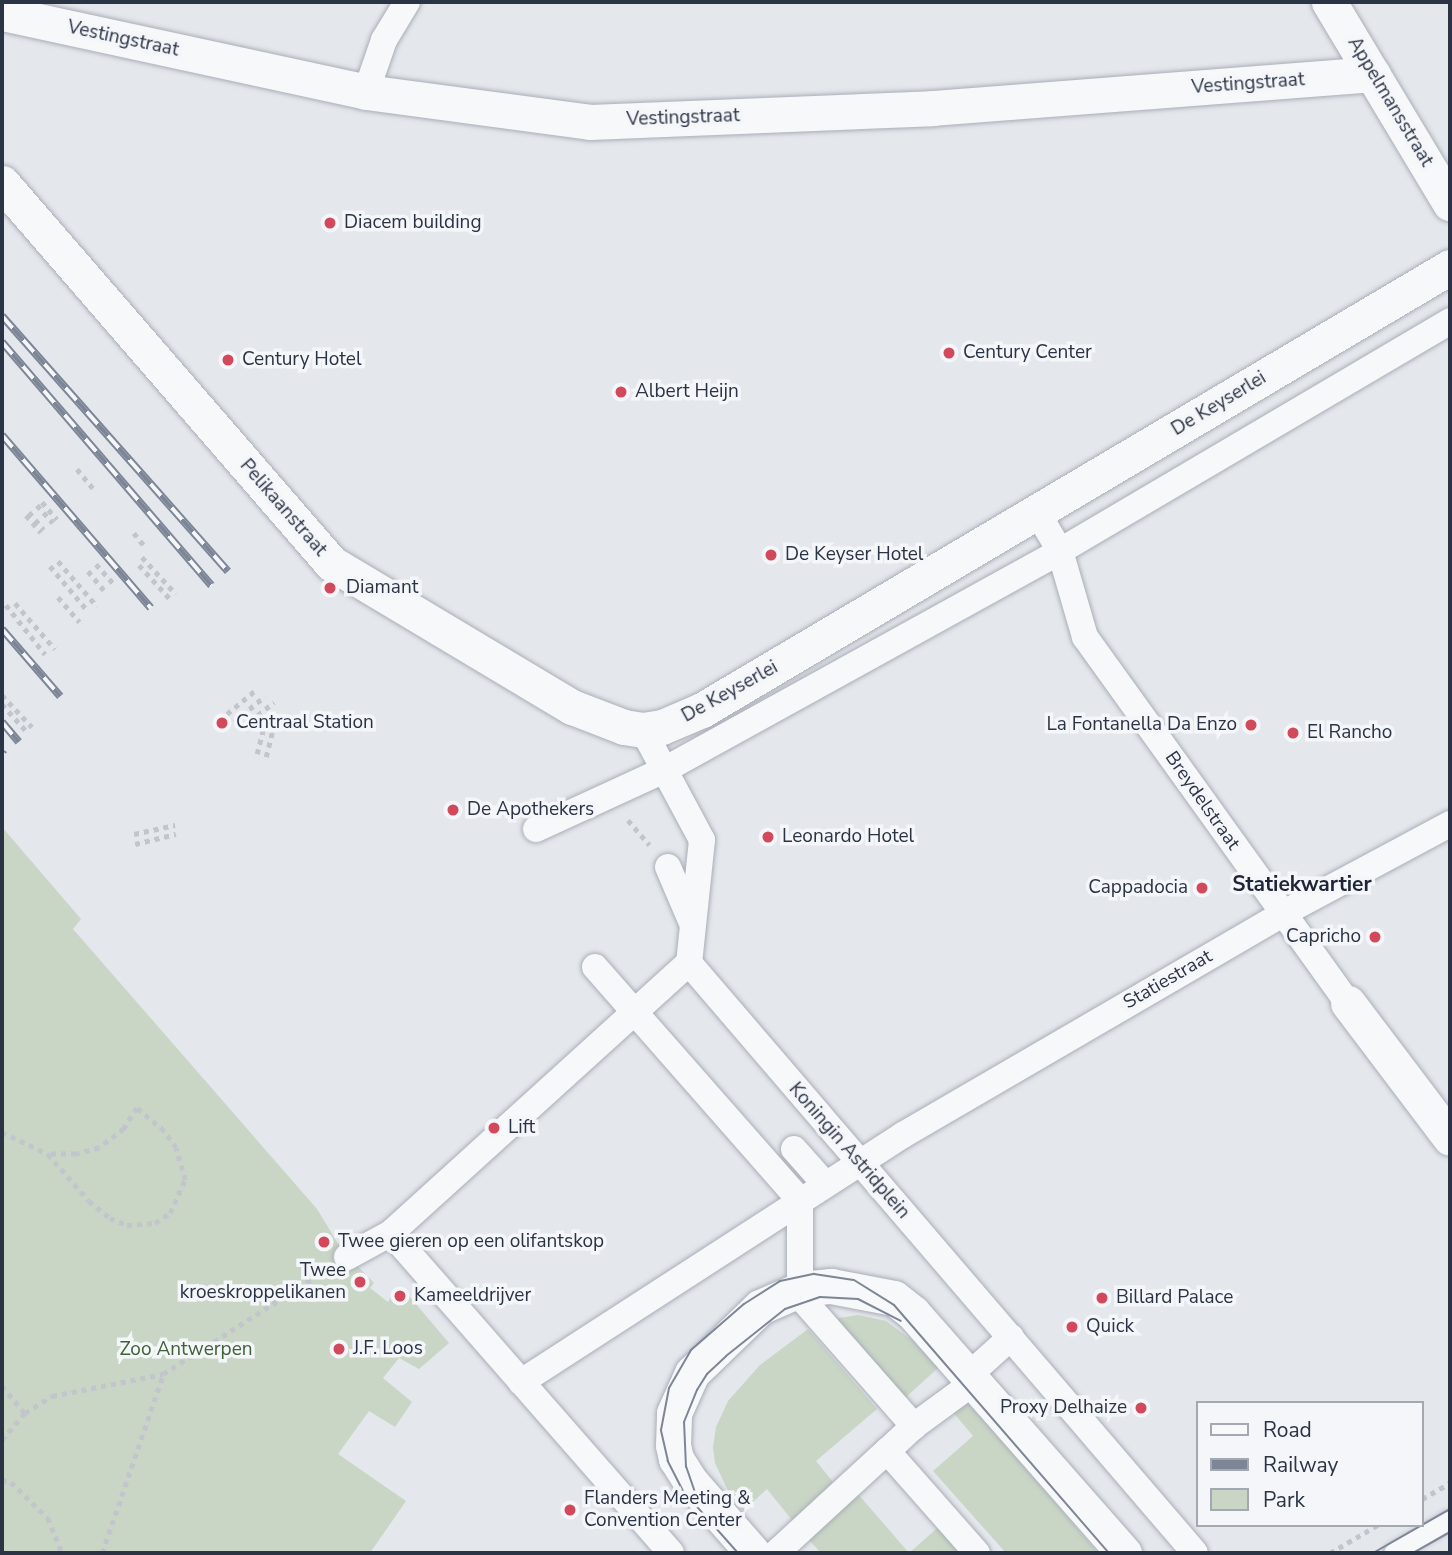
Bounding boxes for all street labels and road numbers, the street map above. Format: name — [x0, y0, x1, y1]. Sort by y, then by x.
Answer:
street label: Vestingstraat — [65, 16, 181, 62]
street label: Appelmansstraat — [1342, 33, 1438, 171]
street label: Vestingstraat — [1191, 69, 1305, 99]
street label: Vestingstraat — [626, 105, 740, 131]
street label: De Keyserlei — [1168, 367, 1270, 441]
street label: Pelikaanstraat — [235, 455, 331, 561]
street label: De Keyserlei — [678, 656, 782, 728]
street label: Breydelstraat — [1160, 747, 1244, 855]
street label: Statiestraat — [1120, 945, 1216, 1015]
street label: Koningin Astridplein — [784, 1078, 914, 1224]

